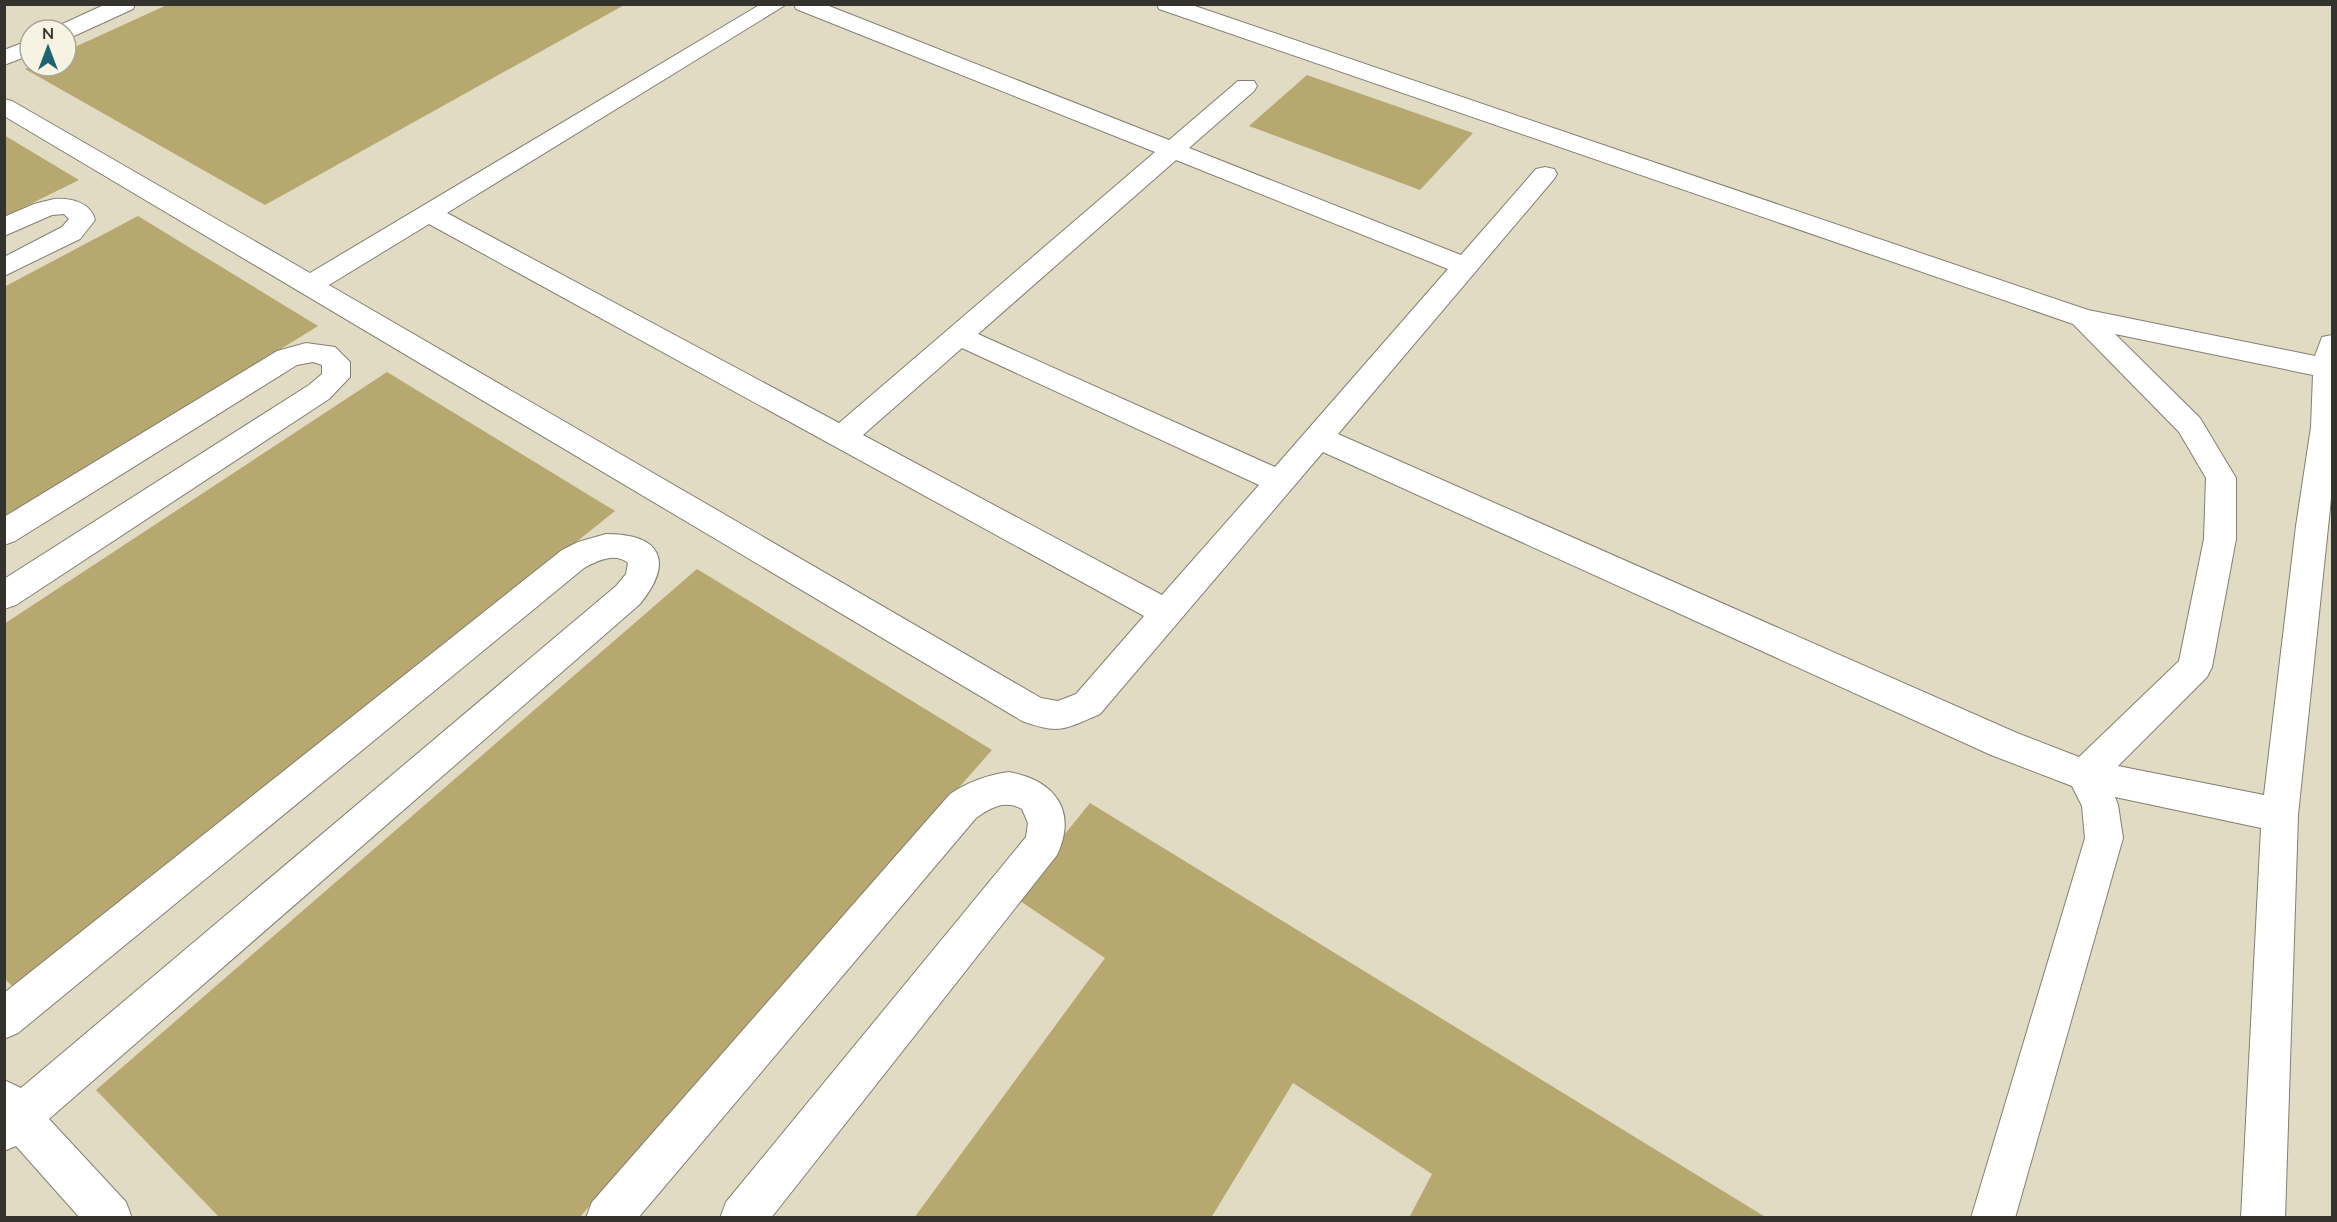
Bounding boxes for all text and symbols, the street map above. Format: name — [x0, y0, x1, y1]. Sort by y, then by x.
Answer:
north arrow — [18, 18, 78, 78]
text: N — [42, 23, 54, 43]

